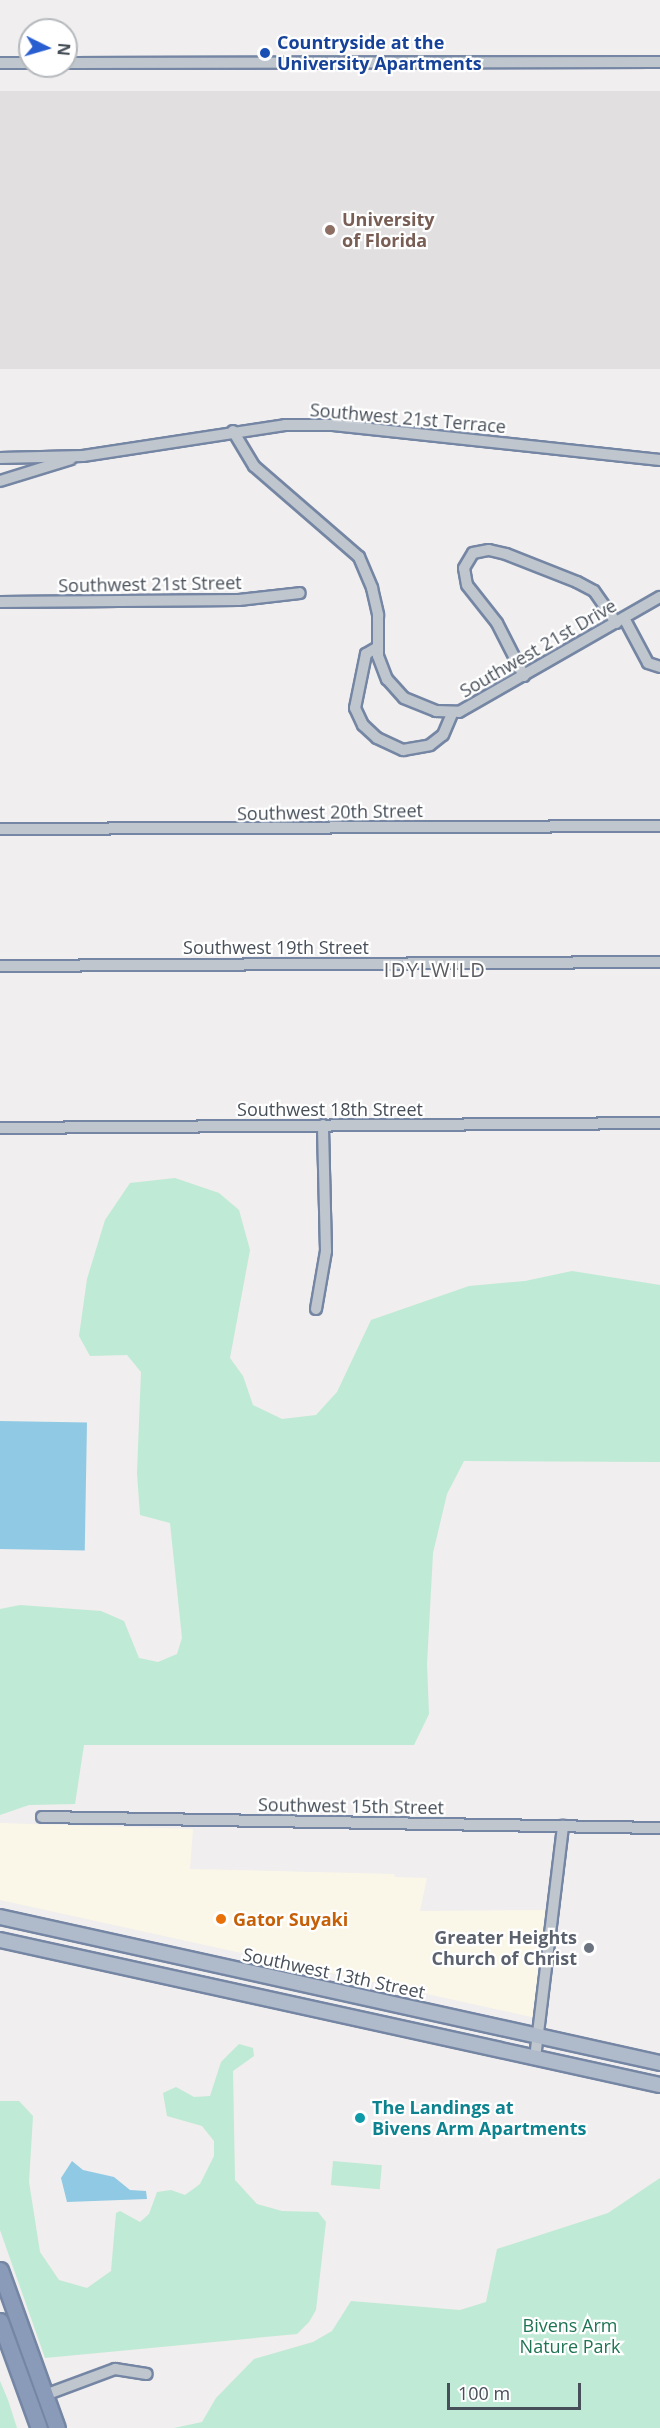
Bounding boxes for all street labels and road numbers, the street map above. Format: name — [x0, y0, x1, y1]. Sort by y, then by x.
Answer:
street label: Southwest 21st Terrace — [309, 399, 507, 437]
street label: Southwest 21st Street — [58, 572, 242, 596]
street label: Southwest 21st Drive — [456, 594, 620, 702]
street label: Southwest 20th Street — [237, 800, 423, 824]
street label: Southwest 19th Street — [183, 936, 369, 958]
street label: Southwest 18th Street — [237, 1098, 423, 1120]
street label: Southwest 15th Street — [258, 1794, 444, 1818]
street label: Southwest 13th Street — [241, 1943, 427, 2003]

